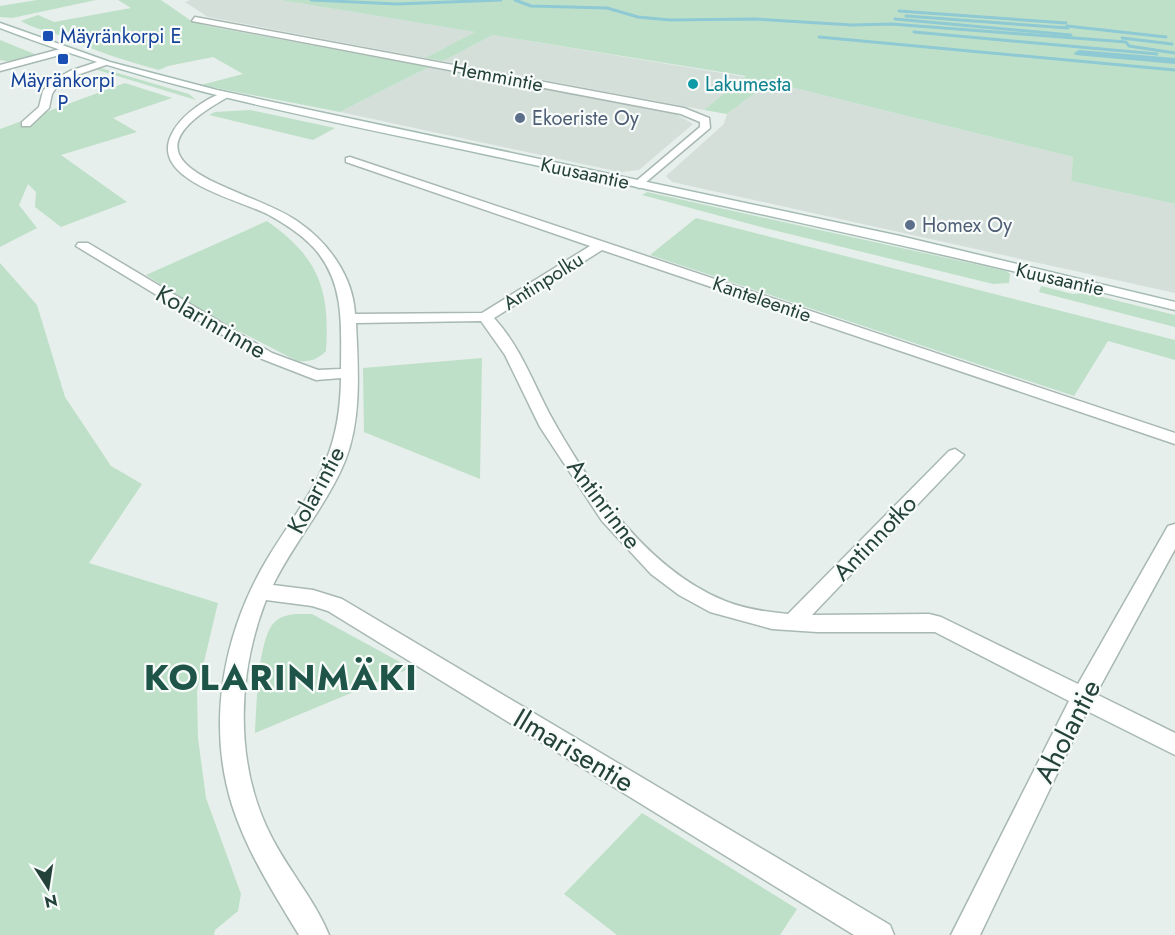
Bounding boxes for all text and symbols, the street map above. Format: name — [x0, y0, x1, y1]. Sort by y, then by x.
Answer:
place label: Mäyränkorpi E — [60, 22, 182, 51]
marker: Mäyränkorpi E — [41, 29, 55, 43]
marker: Mäyränkorpi P — [56, 52, 70, 66]
street label: Hemmintie — [450, 53, 546, 99]
place label: Mäyränkorpi P — [11, 66, 115, 118]
place label: Lakumesta — [705, 70, 791, 99]
marker: Lakumesta — [686, 77, 700, 91]
place label: Ekoeriste Oy — [532, 104, 639, 133]
marker: Ekoeriste Oy — [513, 111, 527, 125]
street label: Kuusaantie — [538, 150, 632, 197]
place label: Homex Oy — [922, 211, 1012, 240]
marker: Homex Oy — [903, 218, 917, 232]
street label: Antinpolku — [497, 245, 589, 318]
street label: Kuusaantie — [1013, 255, 1107, 304]
street label: Kanteleentie — [709, 269, 815, 330]
street label: Kolarinrinne — [150, 276, 273, 367]
street label: Kolarintie — [278, 440, 353, 540]
street label: Antinrinne — [559, 451, 650, 556]
street label: Antinnotko — [825, 487, 925, 589]
district label: KOLARINMÄKI — [144, 651, 418, 703]
street label: Aholantie — [1024, 672, 1111, 790]
street label: Ilmarisentie — [506, 698, 642, 803]
north arrow — [18, 857, 78, 917]
text: N — [42, 889, 60, 914]

